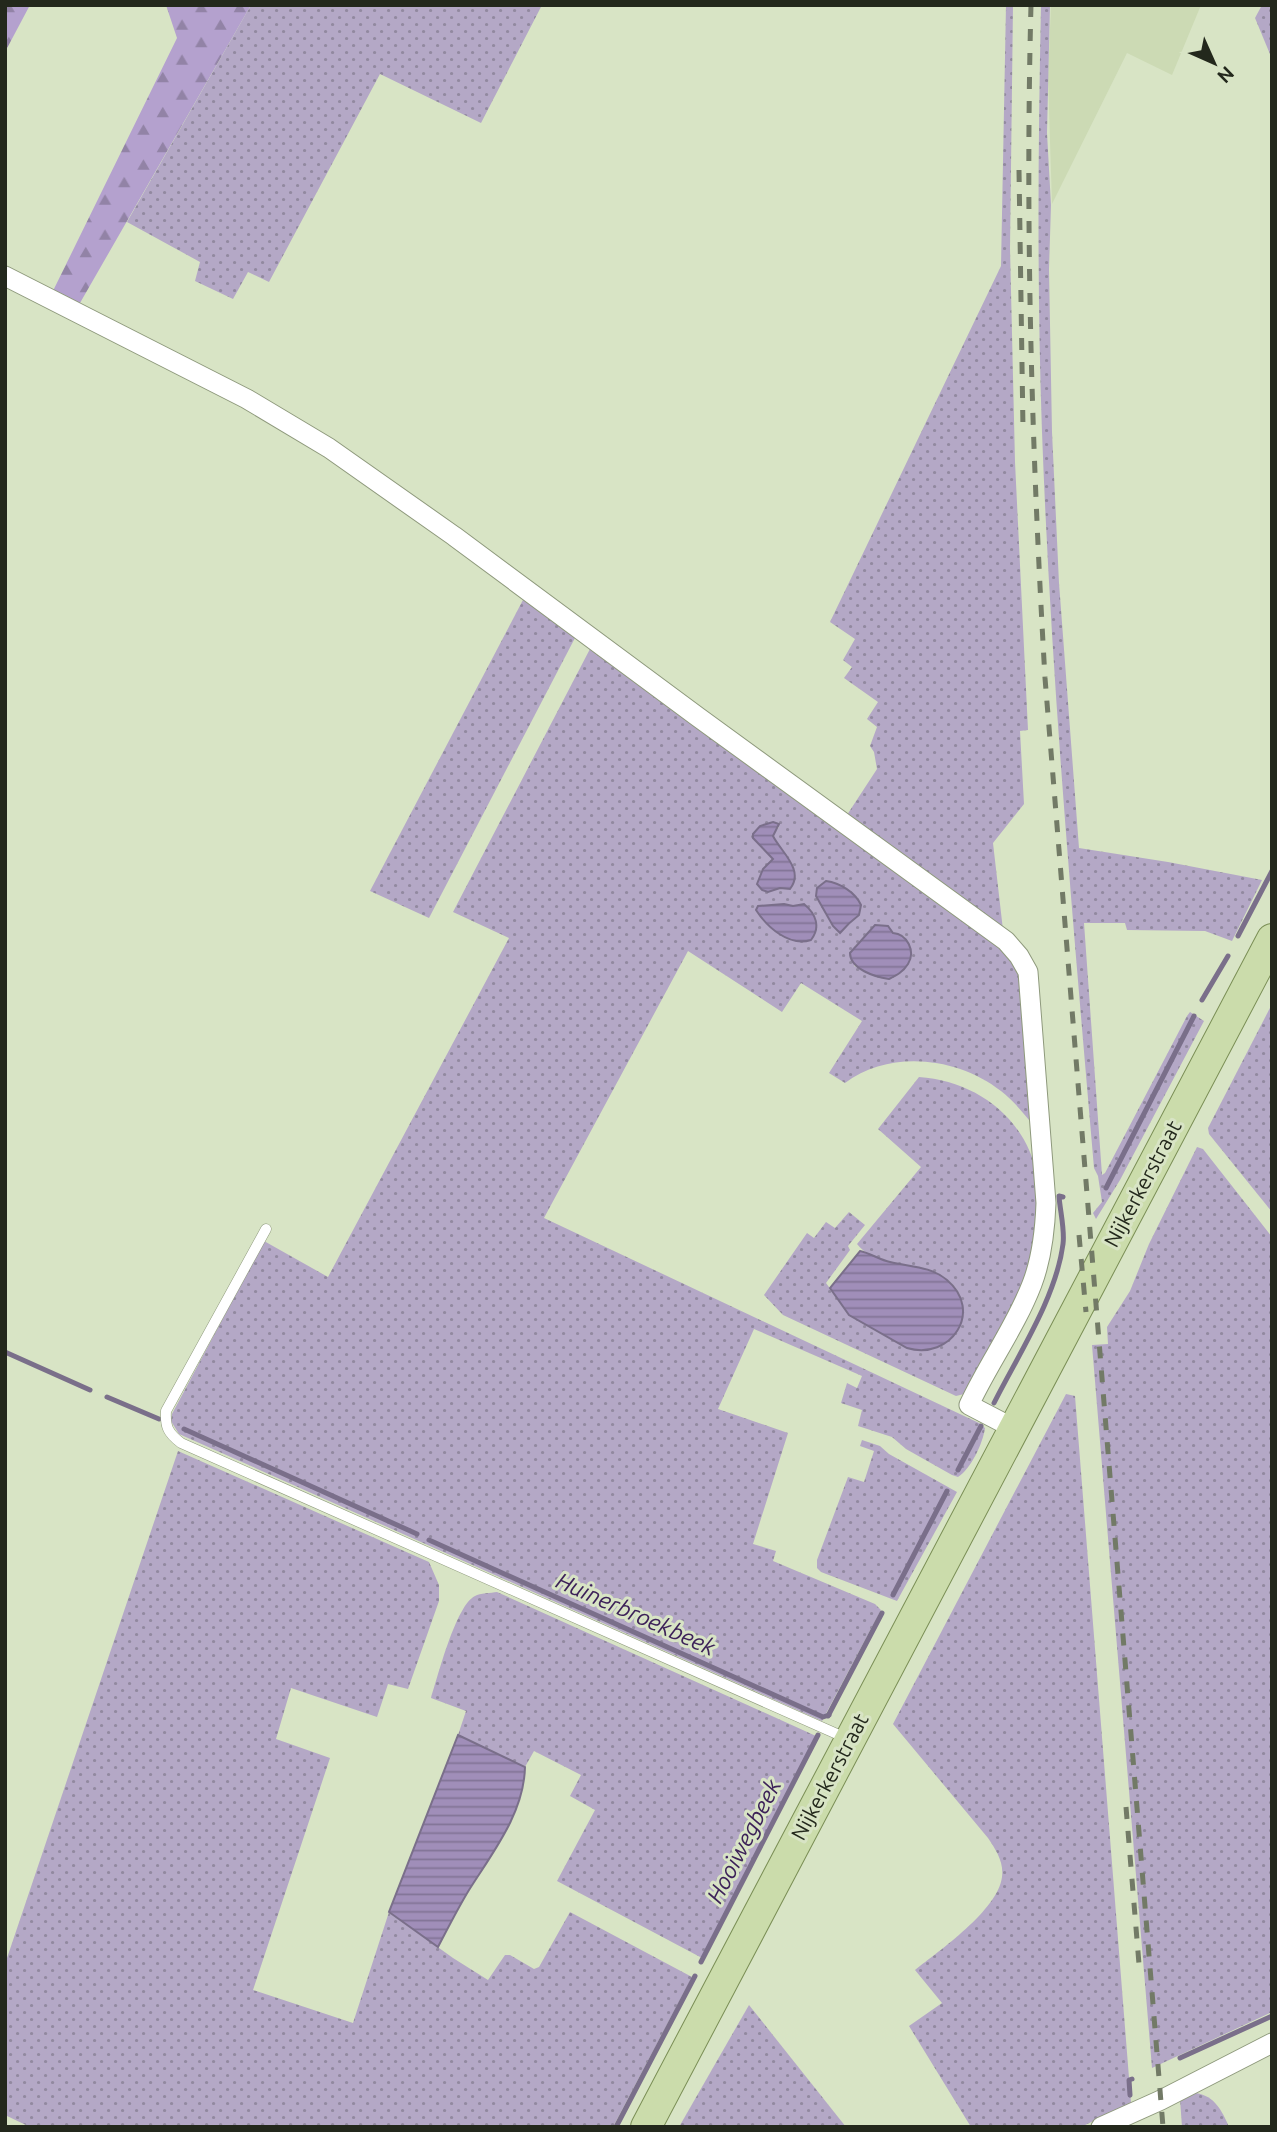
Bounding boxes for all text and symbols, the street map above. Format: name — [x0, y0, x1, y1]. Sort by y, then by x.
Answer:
north arrow — [1179, 28, 1249, 98]
text: N — [1213, 62, 1239, 88]
street label: Nijkerkerstraat — [1099, 1116, 1186, 1251]
water label: Huinerbroekbeek — [553, 1567, 720, 1660]
street label: Nijkerkerstraat — [786, 1709, 873, 1844]
water label: Hooiwegbeek — [702, 1774, 786, 1907]

